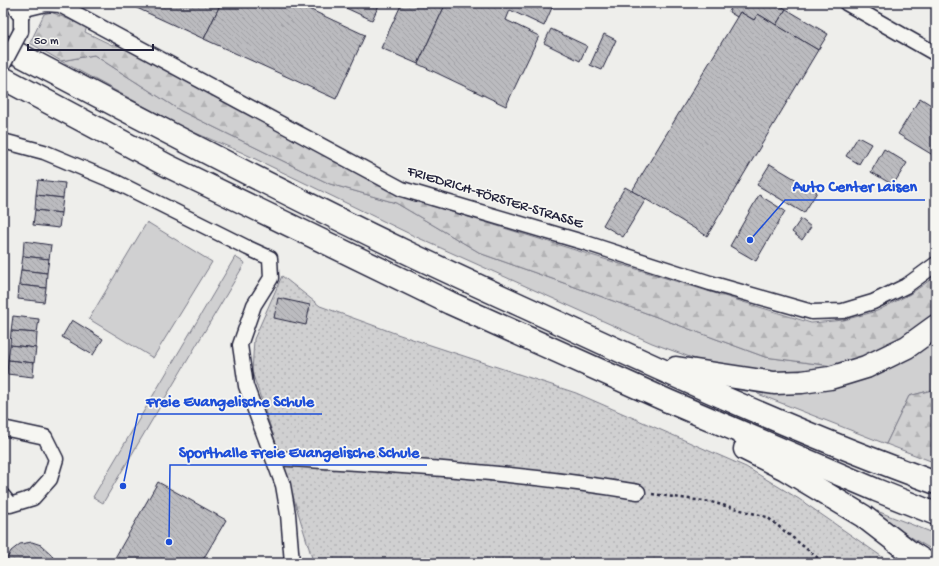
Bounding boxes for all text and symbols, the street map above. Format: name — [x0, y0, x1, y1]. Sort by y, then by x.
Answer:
scale bar — [28, 26, 153, 52]
text: 50 m — [34, 35, 59, 49]
street label: FRIEDRICH-FÖRSTER-STRASSE — [404, 162, 586, 234]
callout: Auto Center Laisen — [785, 172, 925, 200]
text: Auto Center Laisen — [792, 179, 918, 198]
callout: Freie Evangelische Schule — [138, 386, 322, 414]
text: Freie Evangelische Schule — [145, 394, 315, 413]
callout: Sporthalle Freie Evangelische Schule — [170, 437, 427, 465]
text: Sporthalle Freie Evangelische Schule — [179, 445, 420, 464]

